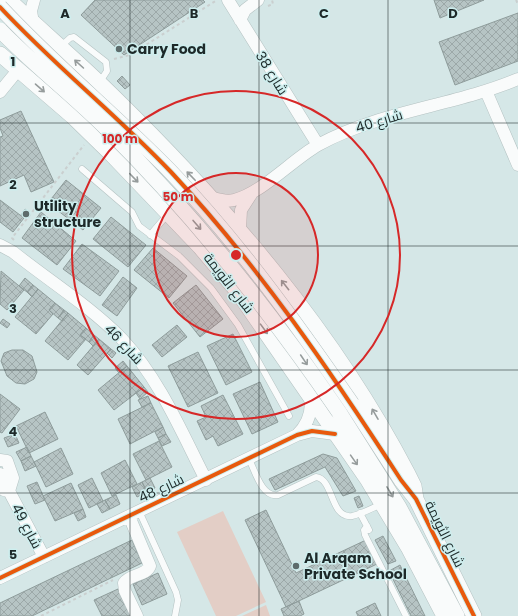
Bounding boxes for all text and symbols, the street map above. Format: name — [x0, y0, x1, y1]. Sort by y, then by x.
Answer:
text: A — [60, 4, 70, 23]
text: B — [190, 4, 199, 23]
text: C — [319, 4, 329, 23]
text: D — [448, 4, 458, 23]
place label: Carry Food — [127, 39, 206, 59]
marker: Carry Food — [114, 44, 124, 54]
street label: شارع 38 — [251, 47, 293, 99]
text: 1 — [11, 52, 15, 71]
one-way arrow — [74, 60, 84, 69]
one-way arrow — [35, 84, 45, 93]
street label: شارع 40 — [353, 104, 405, 138]
text: 100 m — [102, 130, 138, 147]
one-way arrow — [186, 171, 196, 181]
one-way arrow — [129, 173, 139, 183]
text: 2 — [9, 175, 17, 194]
text: 50 m — [163, 188, 194, 205]
place label: Utility structure — [34, 196, 102, 232]
marker: Utility structure — [21, 209, 31, 219]
one-way arrow — [192, 219, 201, 229]
street label: شارع الثويمة — [199, 248, 259, 318]
centre of rings — [229, 248, 243, 262]
one-way arrow — [280, 279, 289, 290]
text: 3 — [9, 299, 17, 318]
street label: شارع 46 — [100, 319, 148, 369]
one-way arrow — [260, 324, 268, 335]
one-way arrow — [300, 354, 308, 365]
one-way arrow — [371, 408, 379, 420]
text: 4 — [9, 422, 18, 441]
one-way arrow — [350, 454, 358, 465]
street label: شارع 48 — [135, 469, 187, 507]
one-way arrow — [387, 486, 395, 498]
street label: شارع الثويمة — [420, 497, 470, 571]
street label: شارع 49 — [7, 500, 47, 552]
text: 5 — [9, 545, 17, 564]
place label: Al Arqam Private School — [304, 548, 407, 584]
marker: Al Arqam Private School — [291, 561, 301, 571]

